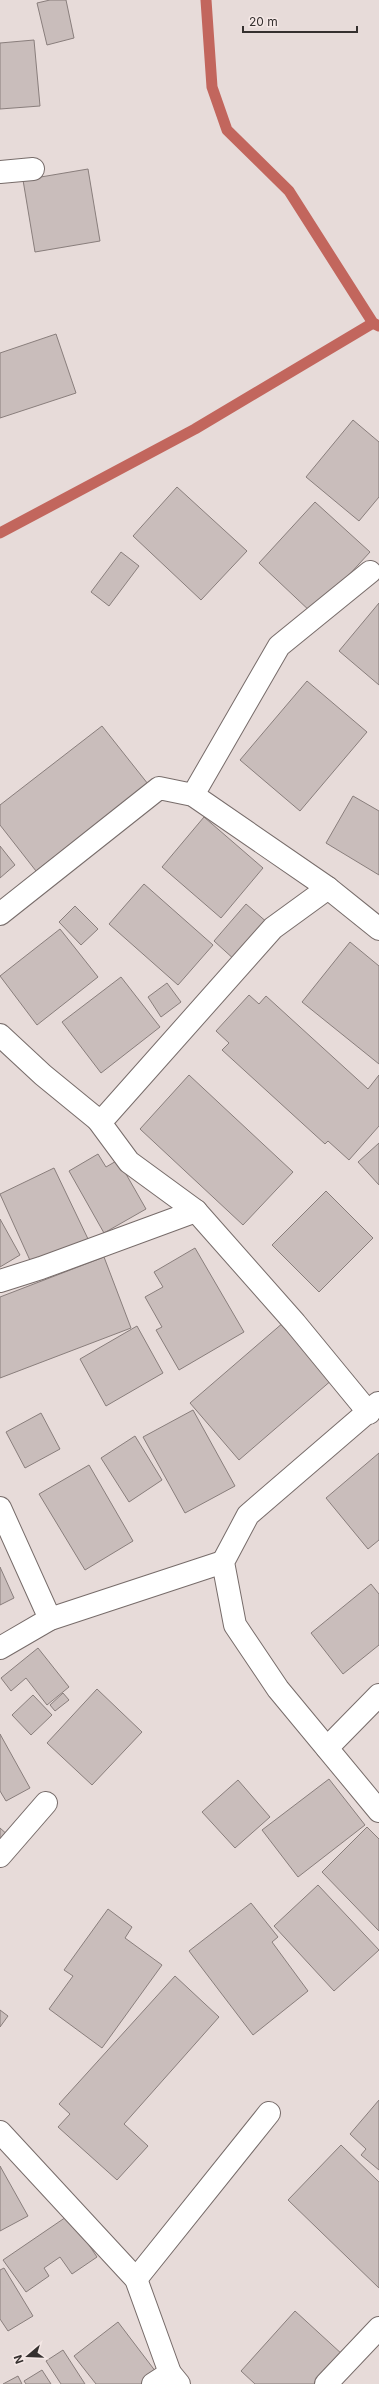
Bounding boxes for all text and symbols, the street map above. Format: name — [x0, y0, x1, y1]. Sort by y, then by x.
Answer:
scale bar — [243, 8, 357, 34]
text: 20 m — [249, 14, 278, 29]
north arrow — [8, 2336, 48, 2376]
text: N — [11, 2353, 27, 2366]

